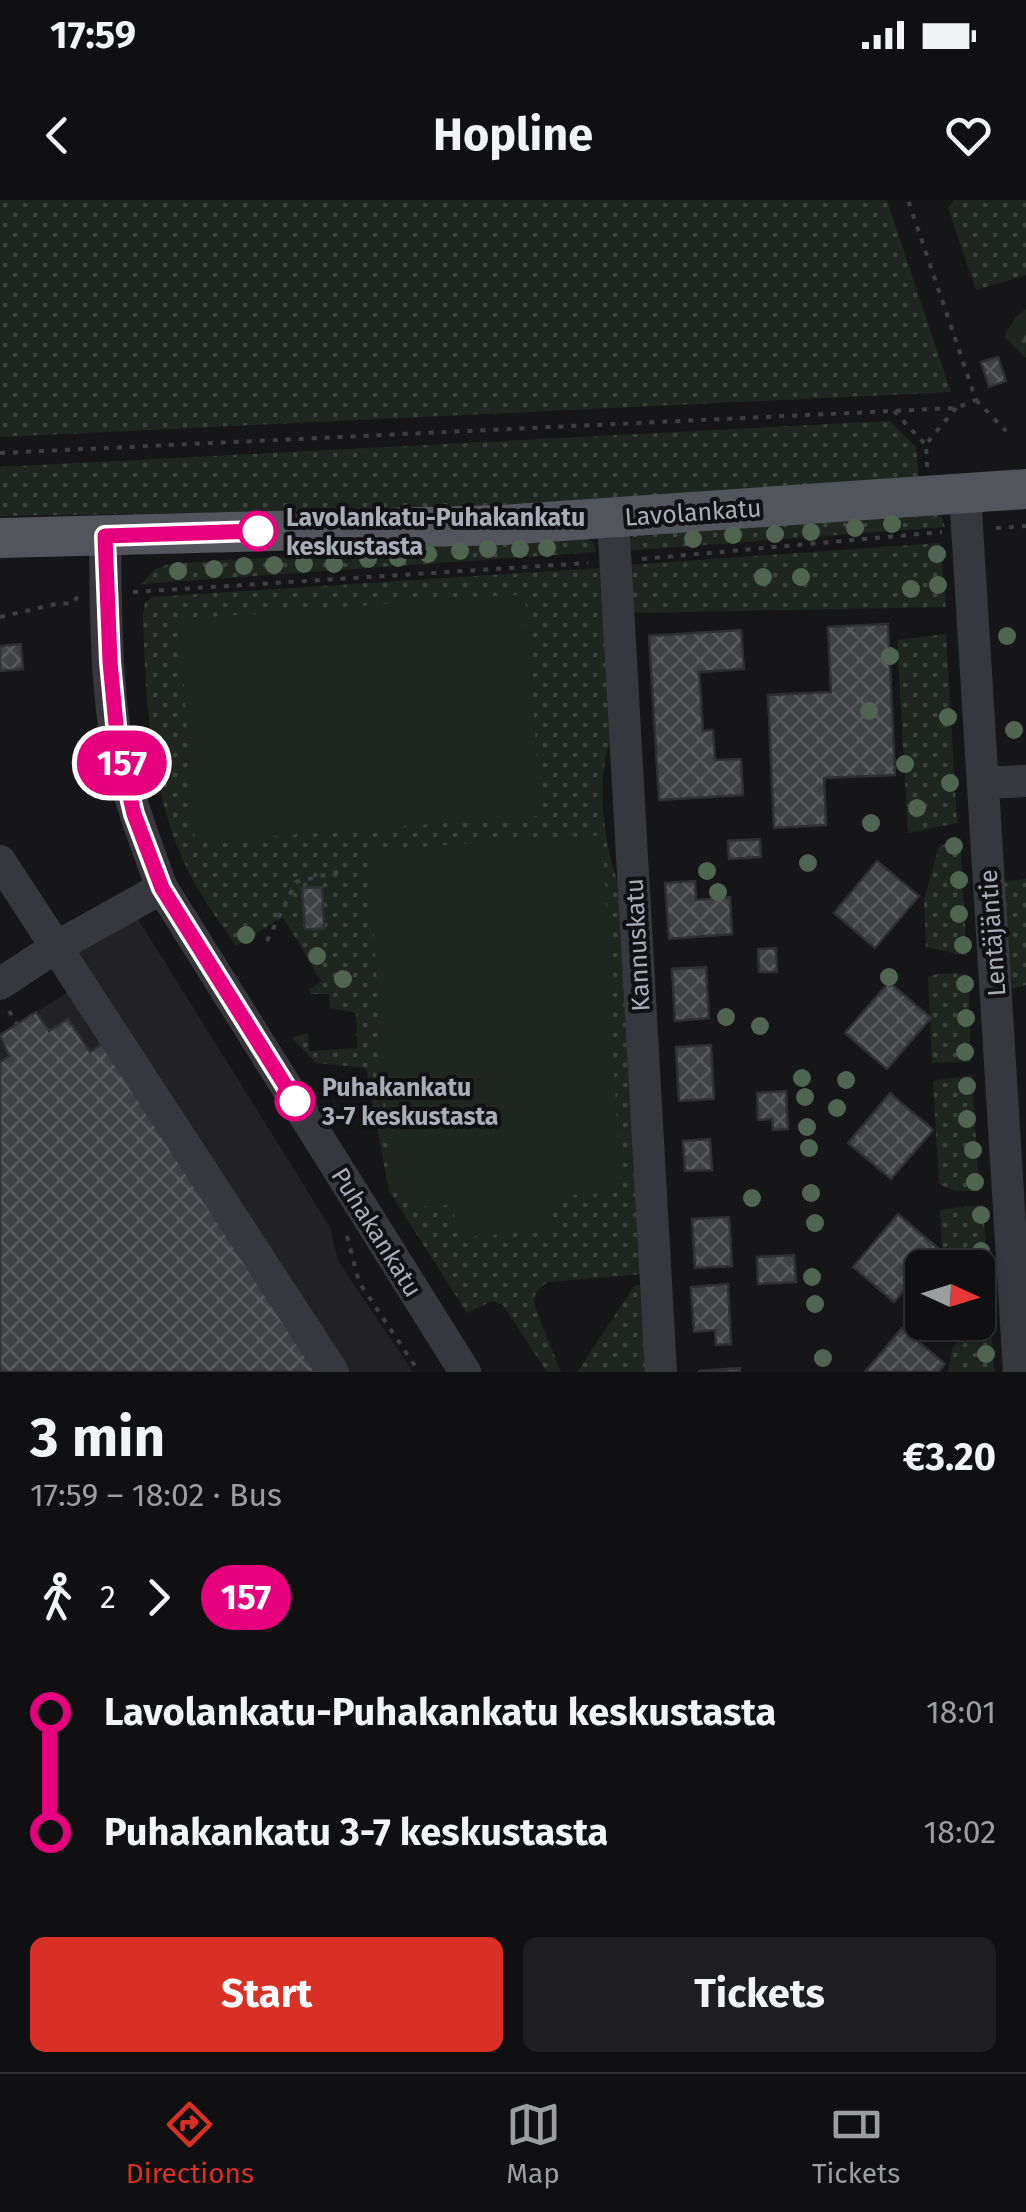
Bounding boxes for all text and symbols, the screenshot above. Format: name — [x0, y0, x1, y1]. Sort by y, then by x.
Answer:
text: 17:59 — [50, 12, 136, 58]
icon: back — [30, 108, 85, 163]
text: Hopline — [433, 108, 593, 162]
icon: heart — [941, 108, 996, 163]
street label: Lavolankatu — [624, 493, 763, 533]
place label: Lavolankatu-Puhakankatu keskustasta — [286, 503, 585, 562]
marker: Lavolankatu-Puhakankatu keskustasta — [239, 512, 277, 550]
line badge: 157 — [64, 730, 180, 796]
text: 157 — [97, 742, 147, 784]
street label: Lentäjäntie — [974, 868, 1012, 997]
street label: Kannuskatu — [620, 878, 656, 1012]
place label: Puhakankatu 3-7 keskustasta — [321, 1073, 499, 1132]
marker: Puhakankatu 3-7 keskustasta — [276, 1082, 314, 1120]
street label: Puhakankatu — [324, 1162, 428, 1303]
north arrow — [905, 1250, 995, 1340]
map controls — [905, 1250, 995, 1340]
text: 3 min — [30, 1405, 165, 1471]
text: €3.20 — [903, 1434, 996, 1480]
text: 17:59 – 18:02 · Bus — [30, 1476, 282, 1514]
icon: walk — [30, 1570, 85, 1625]
icon: forward — [131, 1570, 186, 1625]
text: 157 — [221, 1576, 271, 1618]
text: 2 — [100, 1578, 116, 1616]
text: Lavolankatu-Puhakankatu keskustasta — [104, 1689, 776, 1735]
text: 18:01 — [926, 1693, 996, 1731]
text: Puhakankatu 3-7 keskustasta — [104, 1809, 608, 1855]
text: 18:02 — [924, 1813, 996, 1851]
button: Start — [30, 1937, 503, 2052]
button: Tickets — [523, 1937, 996, 2052]
tab: Directions — [126, 2097, 254, 2190]
tab: Map — [506, 2097, 561, 2190]
tab: Tickets — [812, 2097, 900, 2190]

